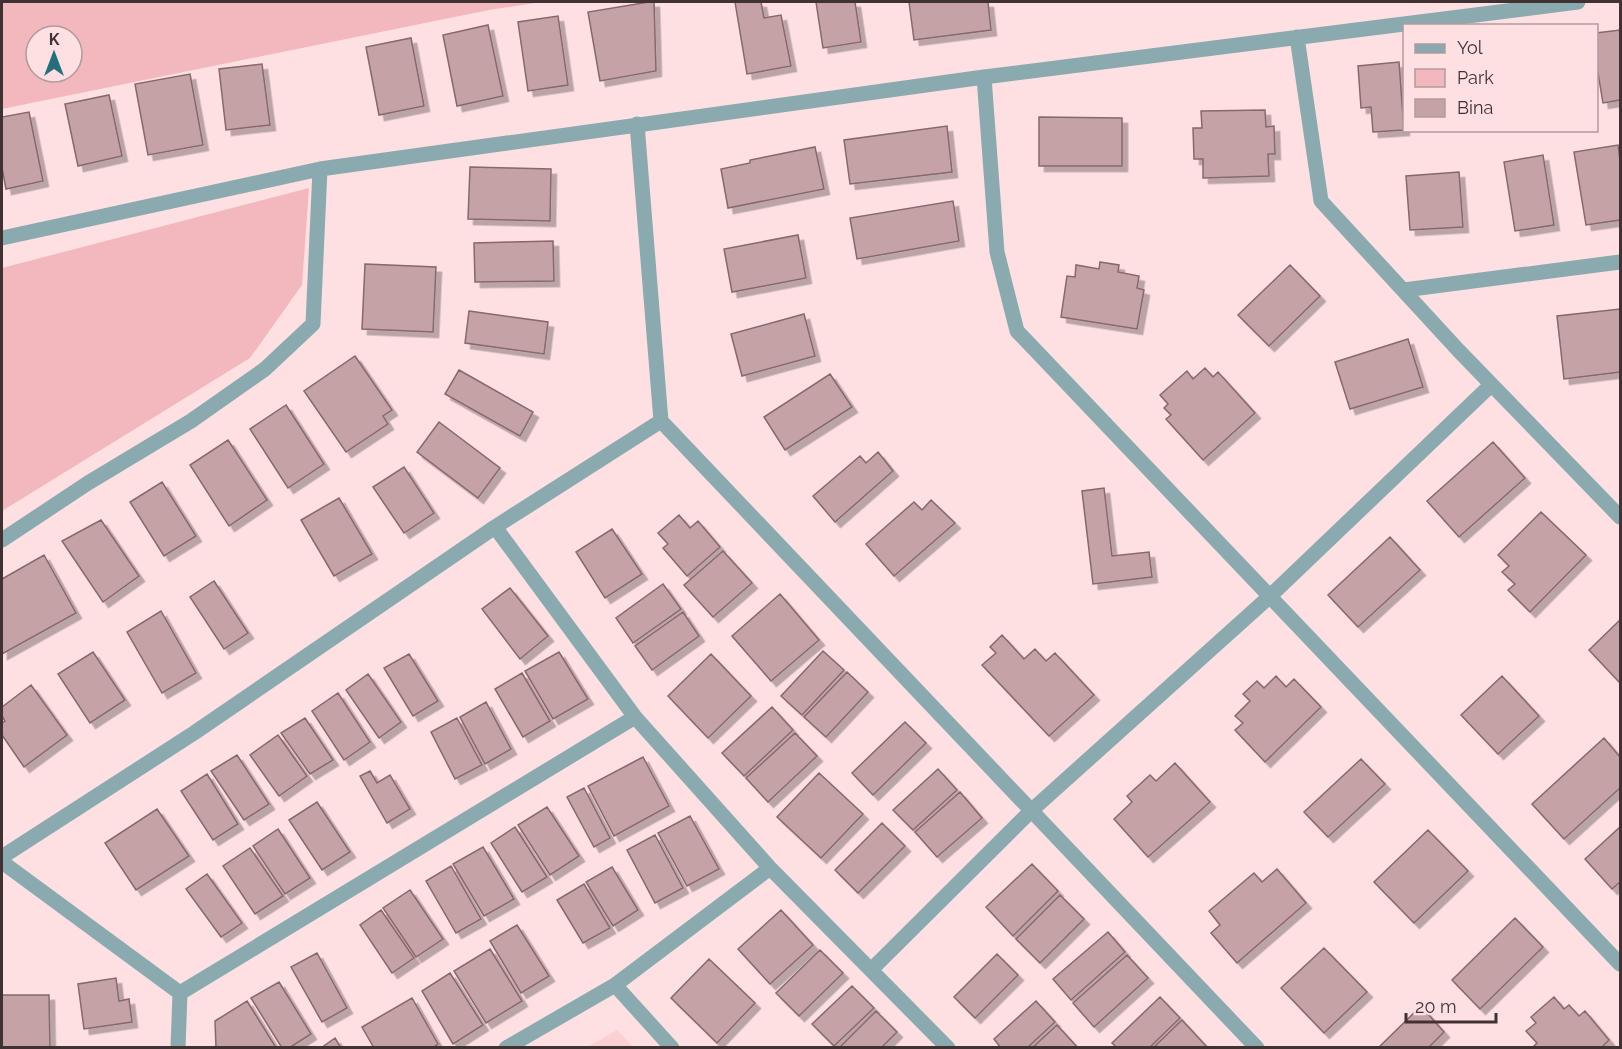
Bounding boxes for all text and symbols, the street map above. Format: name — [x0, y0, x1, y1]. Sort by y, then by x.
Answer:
north arrow — [24, 24, 84, 84]
legend — [1403, 24, 1598, 132]
text: K — [49, 30, 60, 49]
text: Yol — [1457, 37, 1483, 58]
text: Park — [1457, 67, 1494, 88]
text: Bina — [1457, 97, 1493, 118]
scale bar — [1406, 986, 1496, 1024]
text: 20 m — [1415, 996, 1457, 1017]

